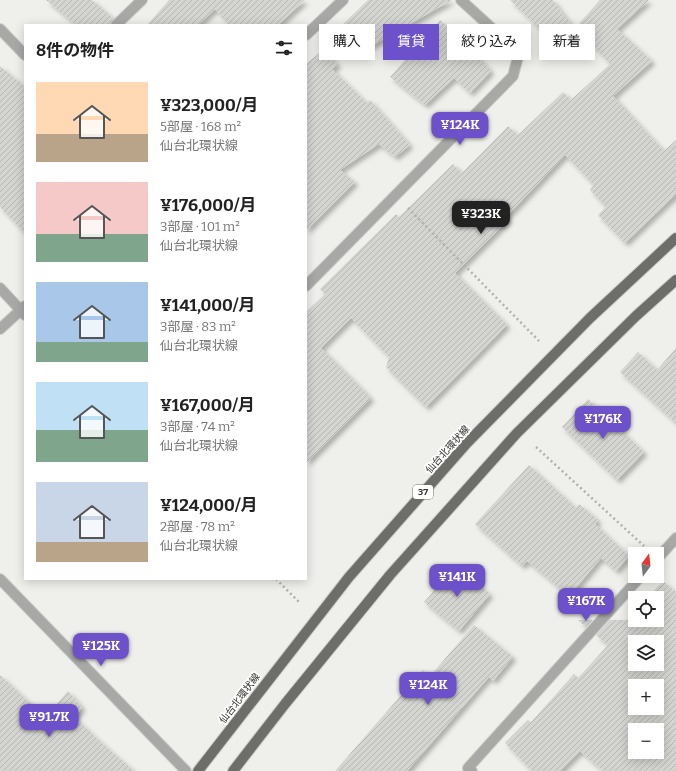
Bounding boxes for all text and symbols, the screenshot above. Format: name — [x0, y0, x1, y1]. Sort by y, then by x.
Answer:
chip: 購入 — [319, 24, 375, 60]
chip: 賃貸 — [383, 24, 439, 60]
chip: 絞り込み — [447, 24, 531, 60]
chip: 新着 — [539, 24, 595, 60]
icon: filters — [273, 37, 295, 59]
text: 8件の物件 — [36, 40, 114, 61]
text: ¥323,000/月 — [160, 95, 258, 116]
icon: home — [68, 98, 116, 146]
pin: ¥124K — [432, 112, 488, 146]
text: ¥124K — [440, 117, 480, 132]
text: 5部屋 · 168 m² — [160, 119, 241, 134]
text: 仙台北環状線 — [160, 138, 238, 153]
text: ¥176,000/月 — [160, 195, 257, 216]
icon: home — [68, 198, 116, 246]
pin: ¥323K — [453, 201, 509, 235]
text: ¥323K — [461, 206, 501, 221]
text: 3部屋 · 101 m² — [160, 219, 240, 234]
text: 仙台北環状線 — [160, 238, 238, 253]
text: ¥141,000/月 — [160, 295, 256, 316]
icon: home — [68, 298, 116, 346]
text: 3部屋 · 83 m² — [160, 319, 236, 334]
text: 仙台北環状線 — [160, 338, 238, 353]
text: ¥167,000/月 — [160, 395, 255, 416]
icon: home — [68, 398, 116, 446]
pin: ¥176K — [575, 406, 631, 440]
text: ¥176K — [584, 411, 622, 426]
text: 3部屋 · 74 m² — [160, 419, 235, 434]
street label: 仙台北環状線 — [423, 423, 472, 476]
text: 仙台北環状線 — [160, 438, 238, 453]
road number: 37 — [413, 485, 433, 499]
text: ¥124,000/月 — [160, 495, 258, 516]
icon: home — [68, 498, 116, 546]
text: 2部屋 · 78 m² — [160, 519, 235, 534]
text: 仙台北環状線 — [160, 538, 238, 553]
north arrow — [628, 547, 664, 583]
map controls — [628, 547, 664, 759]
pin: ¥141K — [429, 564, 485, 598]
text: ¥141K — [438, 569, 476, 584]
pin: ¥167K — [558, 588, 614, 622]
button: locate — [628, 591, 664, 627]
text: ¥167K — [567, 593, 605, 608]
pin: ¥125K — [73, 633, 129, 667]
button: layers — [628, 635, 664, 671]
text: ¥125K — [82, 638, 120, 653]
street label: 仙台北環状線 — [217, 671, 263, 726]
pin: ¥124K — [400, 672, 456, 706]
text: ¥124K — [408, 677, 448, 692]
button: + — [628, 679, 664, 715]
pin: ¥91.7K — [16, 704, 82, 738]
text: ¥91.7K — [28, 709, 70, 724]
button: − — [628, 723, 664, 759]

